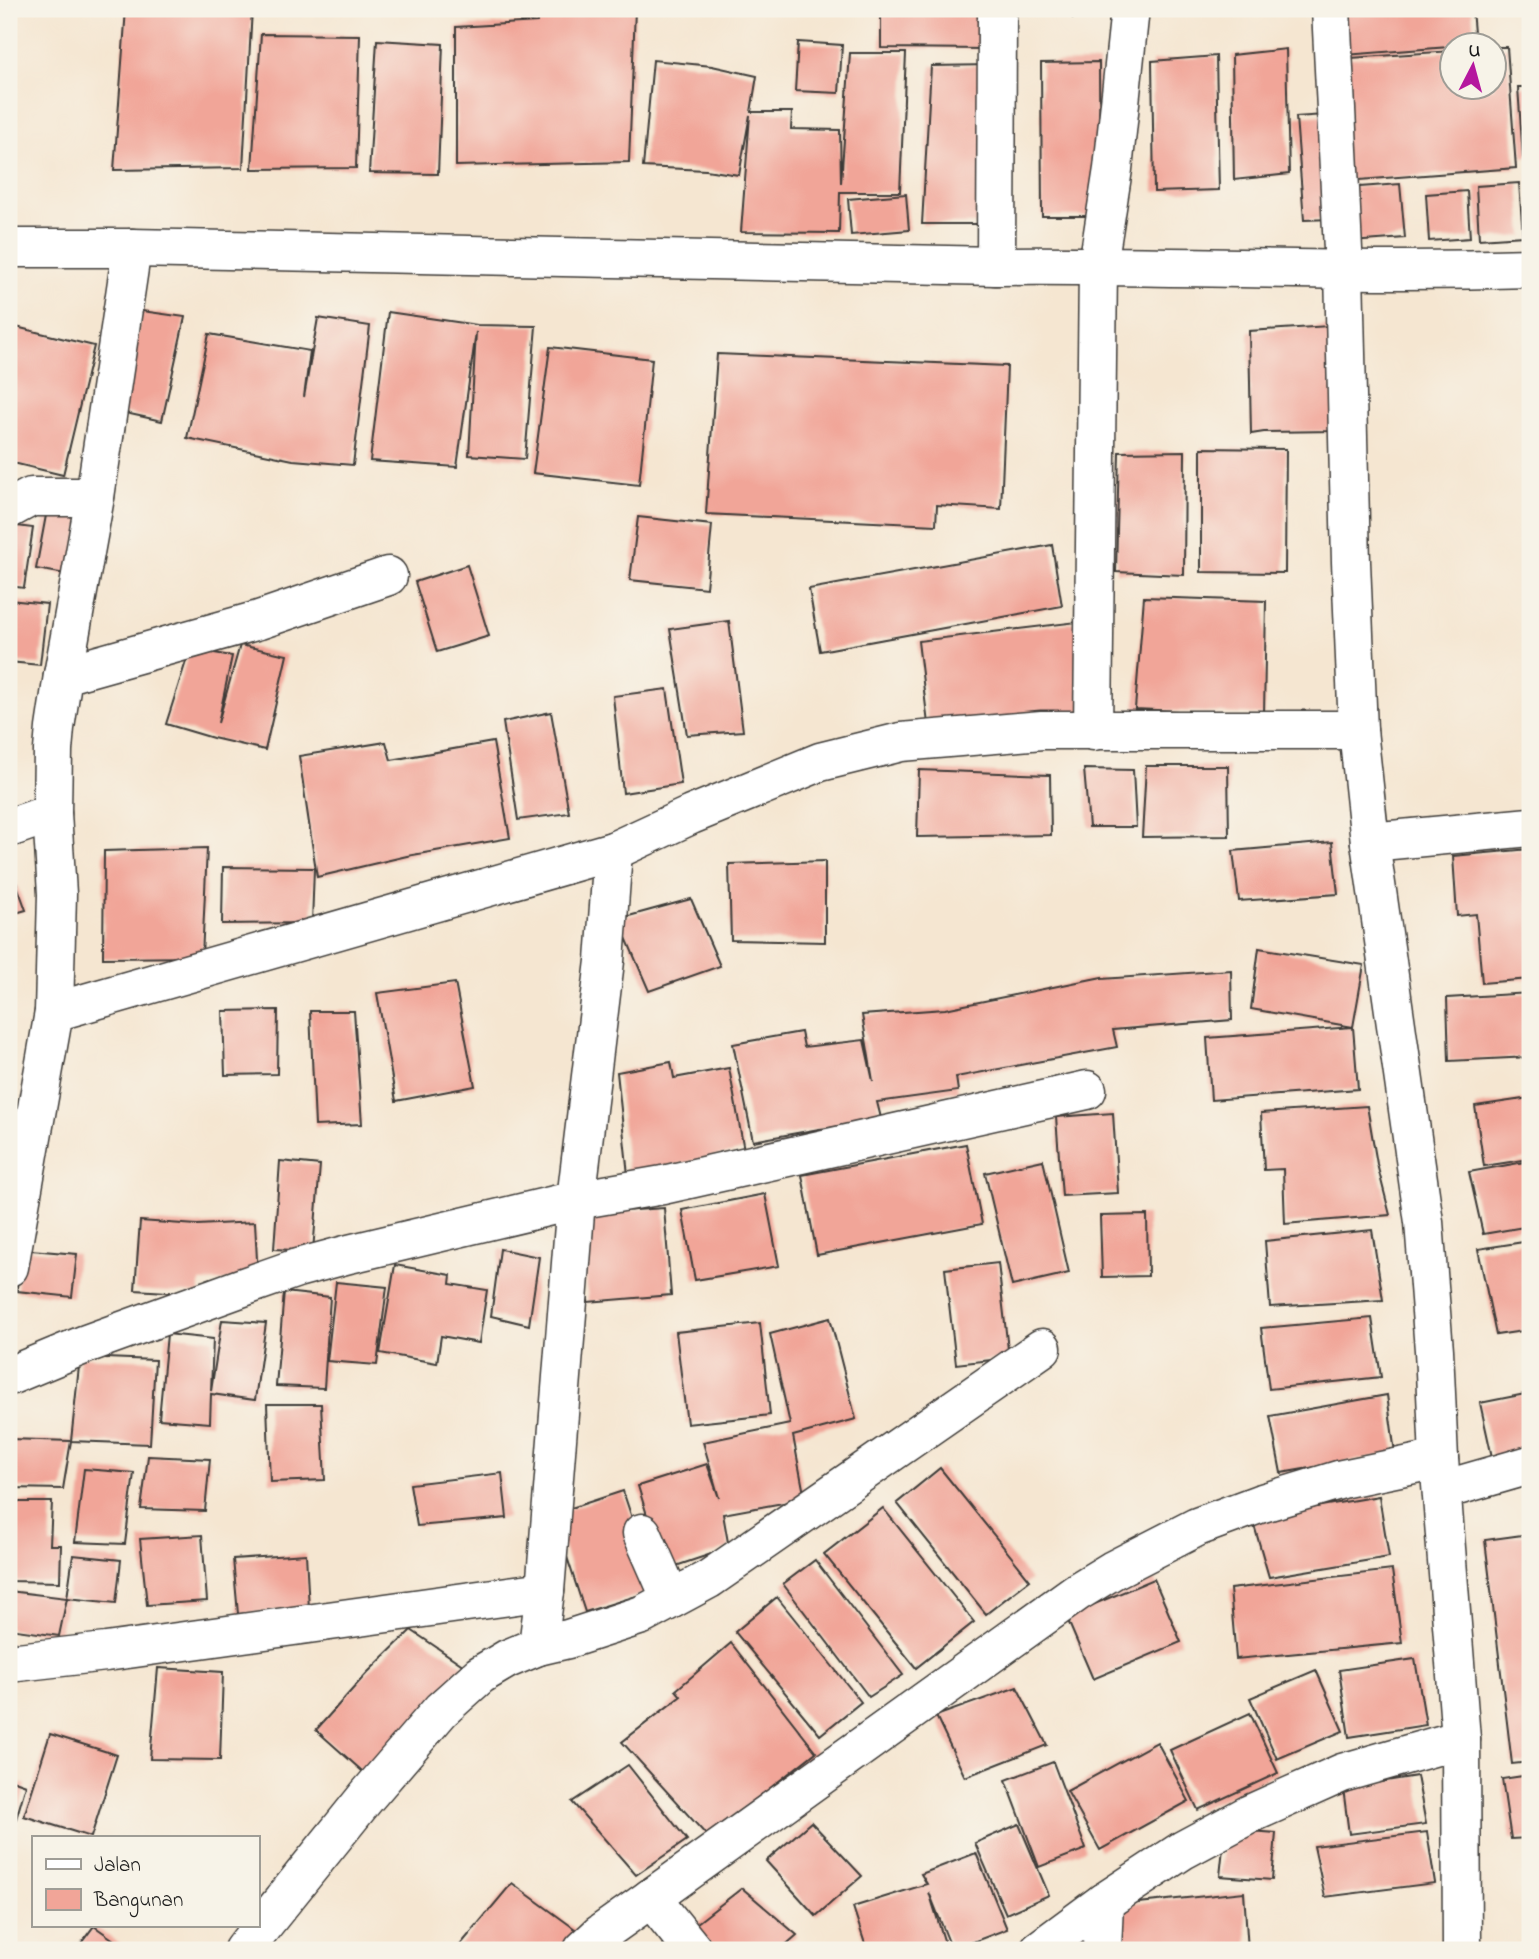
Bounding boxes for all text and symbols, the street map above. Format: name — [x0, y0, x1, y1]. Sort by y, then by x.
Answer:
north arrow — [1438, 32, 1508, 102]
text: U — [1467, 38, 1482, 66]
legend — [32, 1836, 259, 1927]
text: Jalan — [94, 1851, 141, 1881]
text: Bangunan — [93, 1886, 183, 1918]

